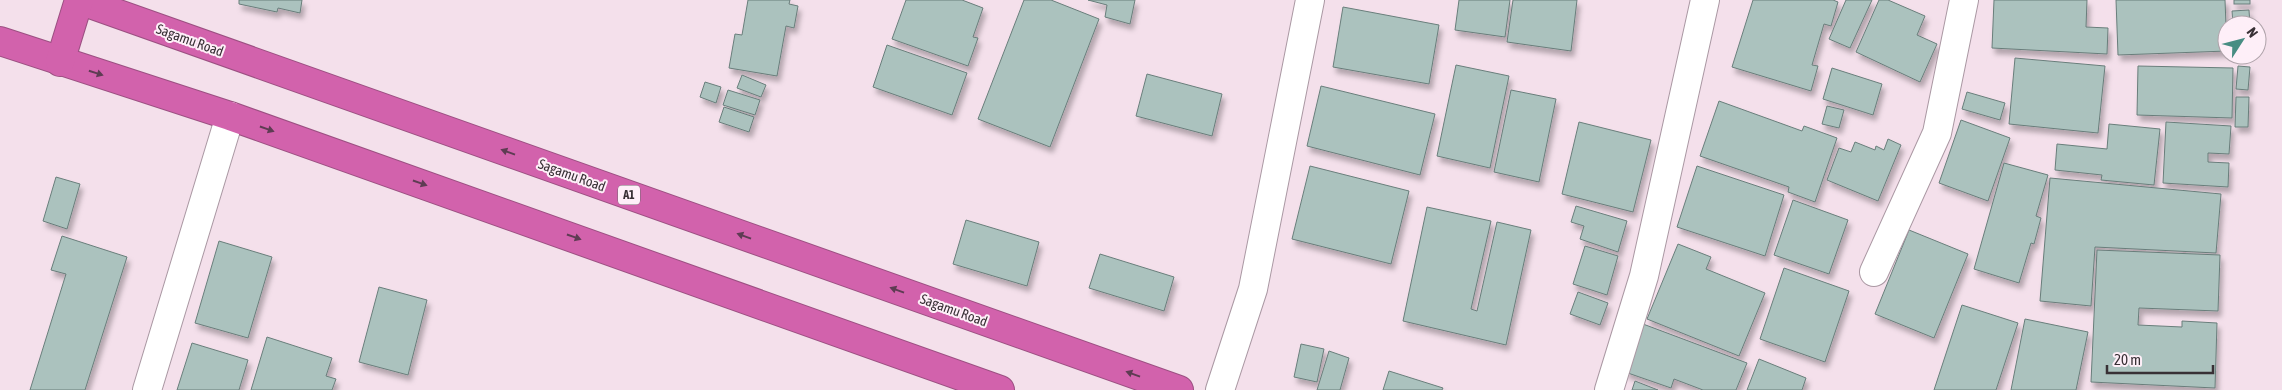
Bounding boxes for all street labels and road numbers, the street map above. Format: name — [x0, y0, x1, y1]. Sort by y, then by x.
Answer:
street label: Sagamu Road — [154, 20, 226, 60]
street label: Sagamu Road — [536, 155, 608, 195]
road number: A1 — [618, 186, 640, 204]
street label: Sagamu Road — [918, 290, 990, 330]

